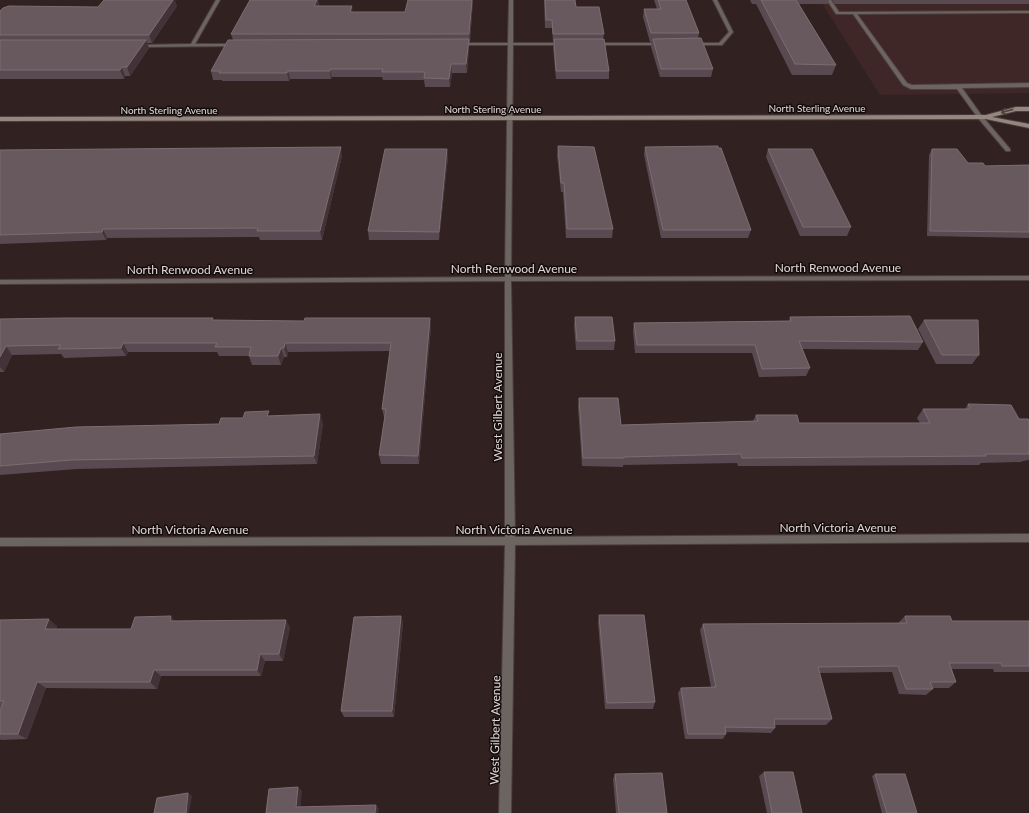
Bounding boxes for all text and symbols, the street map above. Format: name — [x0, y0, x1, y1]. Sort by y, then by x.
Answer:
street label: North Sterling Avenue — [768, 102, 866, 114]
street label: North Sterling Avenue — [444, 103, 542, 115]
street label: North Sterling Avenue — [120, 104, 218, 116]
one-way arrow — [1001, 108, 1014, 116]
street label: North Renwood Avenue — [775, 260, 901, 275]
street label: North Renwood Avenue — [451, 261, 577, 276]
street label: North Renwood Avenue — [127, 262, 253, 277]
street label: West Gilbert Avenue — [490, 352, 505, 462]
street label: North Victoria Avenue — [779, 520, 897, 535]
street label: North Victoria Avenue — [131, 522, 249, 537]
street label: North Victoria Avenue — [455, 522, 573, 537]
street label: West Gilbert Avenue — [487, 675, 503, 785]

